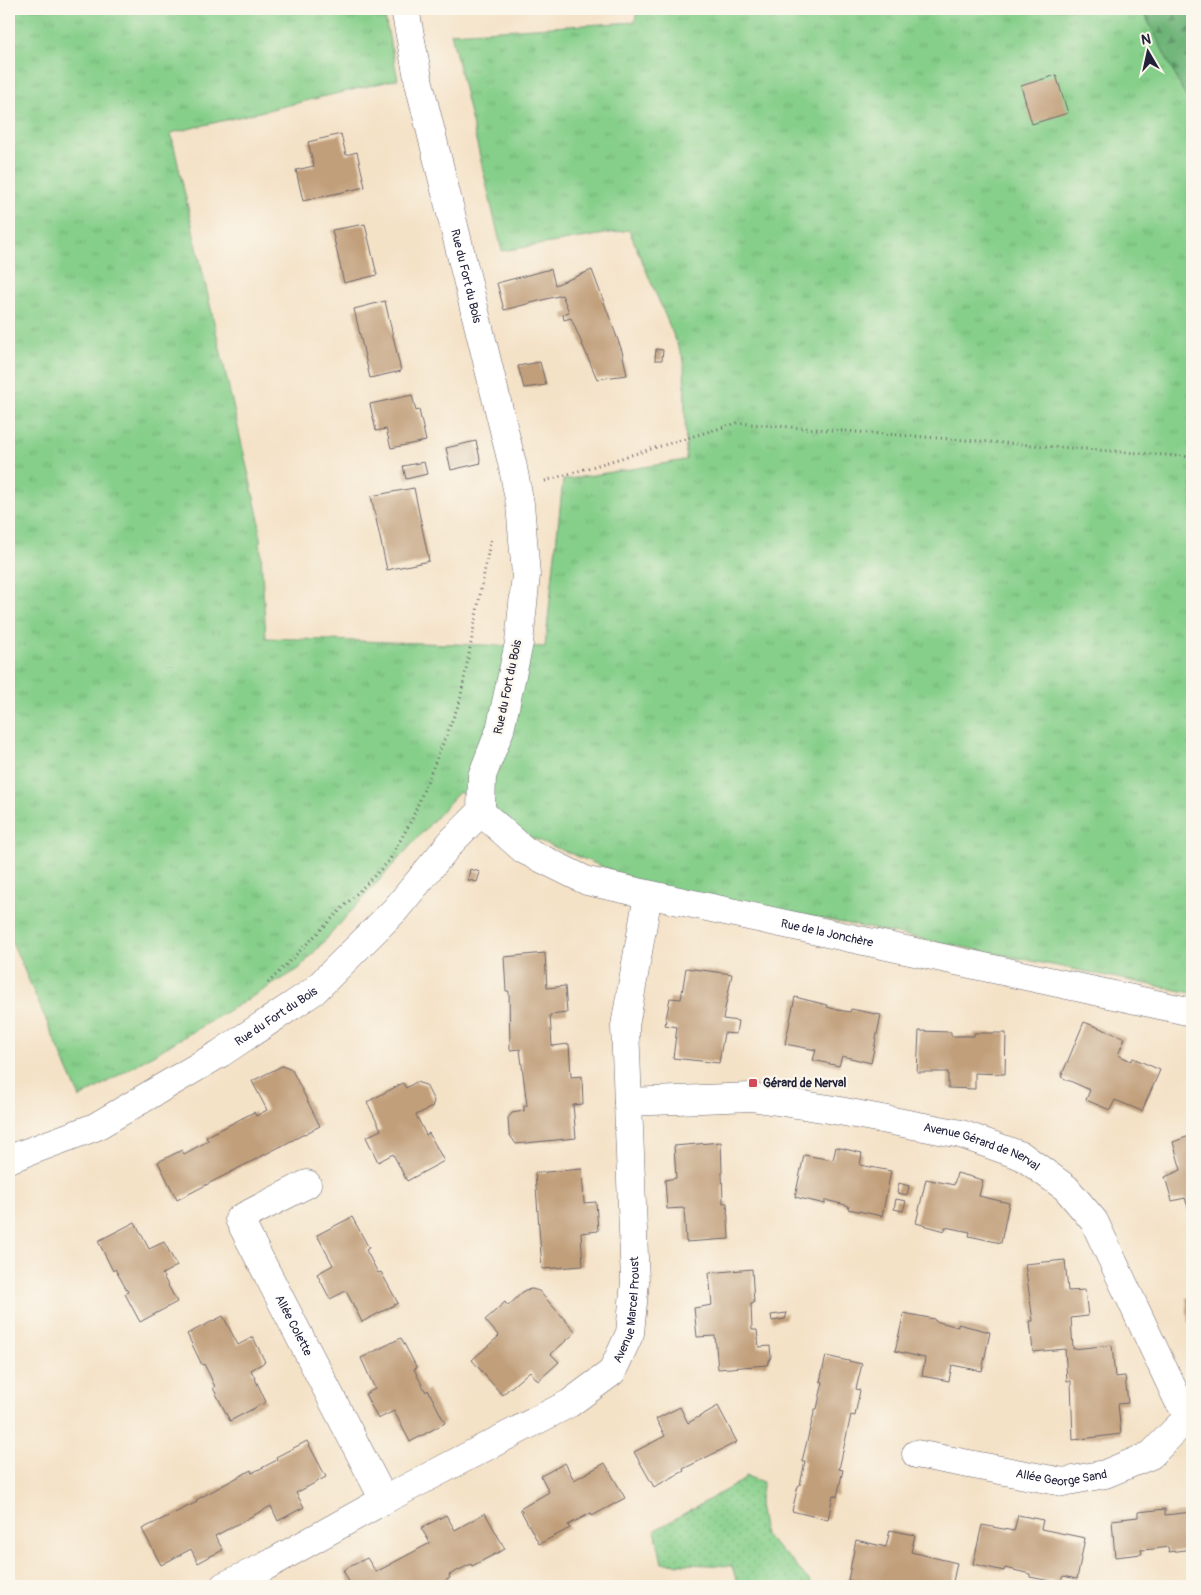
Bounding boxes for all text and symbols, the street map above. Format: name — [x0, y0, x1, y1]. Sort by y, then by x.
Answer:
north arrow — [1124, 28, 1174, 78]
text: N — [1140, 31, 1152, 49]
street label: Rue du Fort du Bois — [448, 227, 485, 325]
street label: Rue du Fort du Bois — [491, 638, 525, 736]
street label: Rue de la Jonchère — [780, 916, 875, 950]
street label: Rue du Fort du Bois — [232, 983, 321, 1049]
place label: Gérard de Nerval — [763, 1076, 847, 1091]
marker: Gérard de Nerval — [747, 1077, 759, 1089]
street label: Avenue Gérard de Nerval — [922, 1120, 1043, 1174]
street label: Avenue Marcel Proust — [610, 1256, 643, 1365]
street label: Allée Colette — [272, 1292, 316, 1358]
street label: Allée George Sand — [1015, 1466, 1108, 1490]

